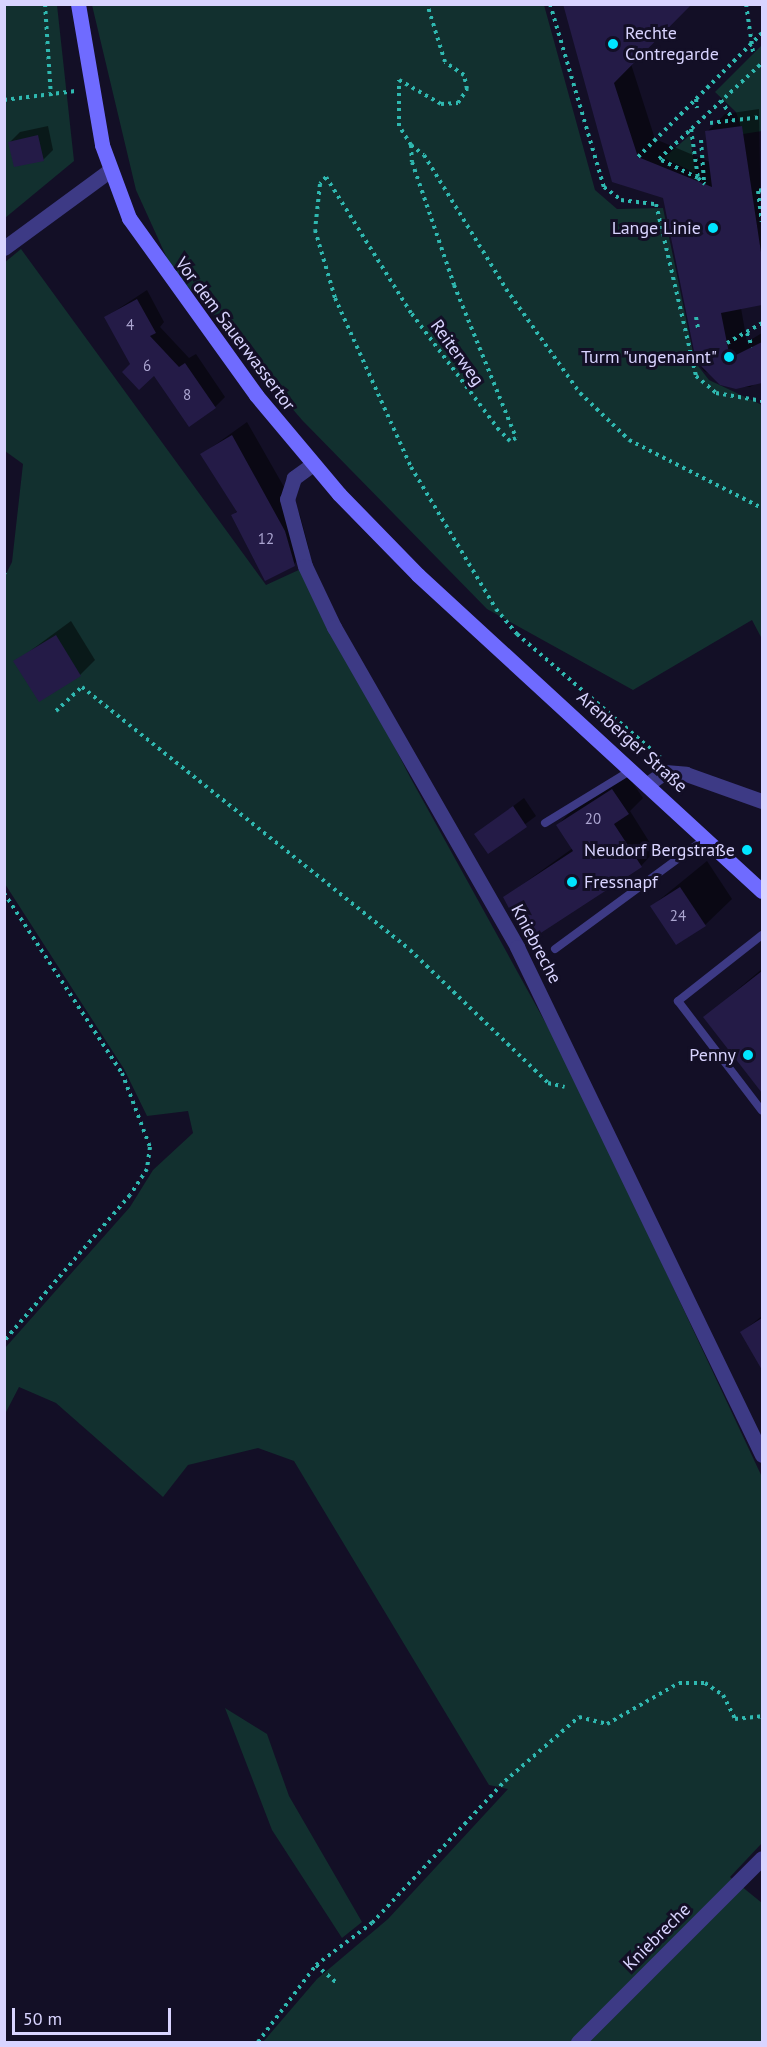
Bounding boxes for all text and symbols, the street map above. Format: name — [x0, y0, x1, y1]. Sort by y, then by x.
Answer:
place label: Rechte Contregarde — [625, 23, 719, 66]
marker: Rechte Contregarde — [606, 37, 620, 51]
place label: Lange Linie — [612, 217, 701, 239]
marker: Lange Linie — [706, 221, 720, 235]
street label: Vor dem Sauerwassertor — [170, 253, 300, 415]
house number: 4 — [126, 316, 134, 334]
street label: Reiterweg — [426, 316, 488, 390]
place label: Turm "ungenannt" — [580, 346, 717, 368]
marker: Turm "ungenannt" — [722, 350, 736, 364]
house number: 6 — [143, 357, 151, 375]
house number: 8 — [183, 386, 191, 404]
house number: 12 — [258, 530, 274, 548]
street label: Arenberger Straße — [572, 687, 692, 797]
house number: 20 — [585, 810, 601, 828]
place label: Neudorf Bergstraße — [584, 839, 735, 861]
marker: Neudorf Bergstraße — [740, 843, 754, 857]
place label: Fressnapf — [584, 871, 658, 893]
marker: Fressnapf — [565, 875, 579, 889]
street label: Kniebreche — [506, 901, 566, 987]
house number: 24 — [670, 907, 686, 925]
place label: Penny — [689, 1044, 736, 1066]
marker: Penny — [741, 1048, 755, 1062]
street label: Kniebreche — [619, 1899, 695, 1975]
scale bar — [15, 1996, 174, 2034]
text: 50 m — [23, 2007, 62, 2030]

